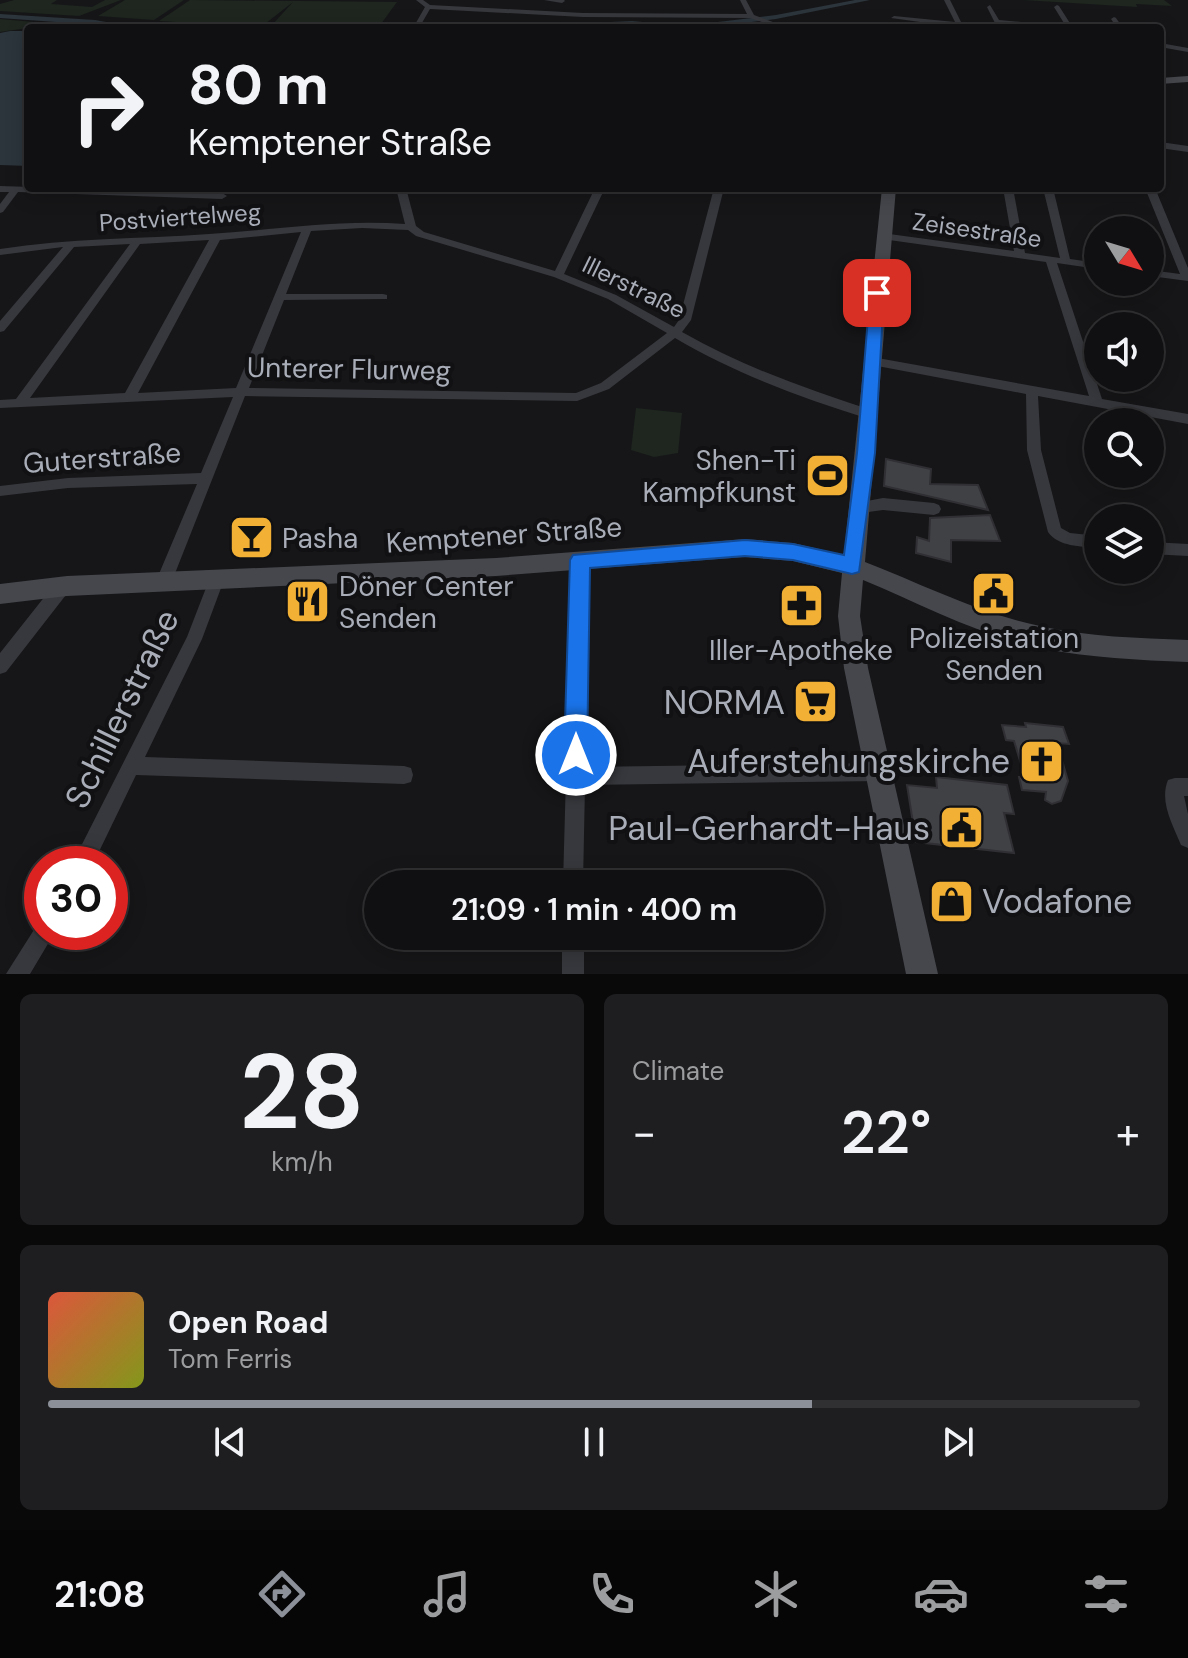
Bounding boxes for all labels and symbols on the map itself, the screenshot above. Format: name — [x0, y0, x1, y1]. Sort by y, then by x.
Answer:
street label: Postviertelweg — [98, 196, 262, 238]
street label: Zeisestraße — [910, 206, 1044, 254]
north arrow — [1084, 216, 1164, 296]
street label: Illerstraße — [577, 249, 691, 325]
pin — [843, 259, 911, 327]
street label: Unterer Flurweg — [247, 349, 451, 389]
street label: Guterstraße — [22, 434, 182, 482]
place label: Shen-Ti Kampfkunst — [642, 442, 796, 511]
sports icon: Shen-Ti Kampfkunst — [803, 452, 851, 500]
street label: Kemptener Straße — [385, 508, 623, 562]
bar icon: Pasha — [227, 514, 275, 562]
place label: Pasha — [282, 520, 358, 557]
place label: Döner Center Senden — [339, 568, 514, 637]
public building icon: Polizeistation Senden — [970, 569, 1018, 617]
restaurant icon: Döner Center Senden — [284, 578, 332, 626]
pharmacy icon: Iller-Apotheke — [777, 582, 825, 630]
street label: Schillerstraße — [54, 602, 190, 816]
place label: Polizeistation Senden — [909, 620, 1079, 689]
place label: Iller-Apotheke — [709, 632, 893, 669]
supermarket icon: NORMA — [792, 678, 840, 726]
place label: NORMA — [664, 680, 785, 725]
position arrow — [534, 713, 618, 797]
church icon: Auferstehungskirche — [1017, 737, 1065, 785]
place label: Auferstehungskirche — [687, 739, 1010, 784]
public building icon: Paul-Gerhardt-Haus — [937, 804, 985, 852]
place label: Paul-Gerhardt-Haus — [608, 806, 930, 851]
speed limit sign: 30 — [24, 846, 128, 950]
shop icon: Vodafone — [927, 877, 975, 925]
place label: Vodafone — [982, 879, 1132, 924]

